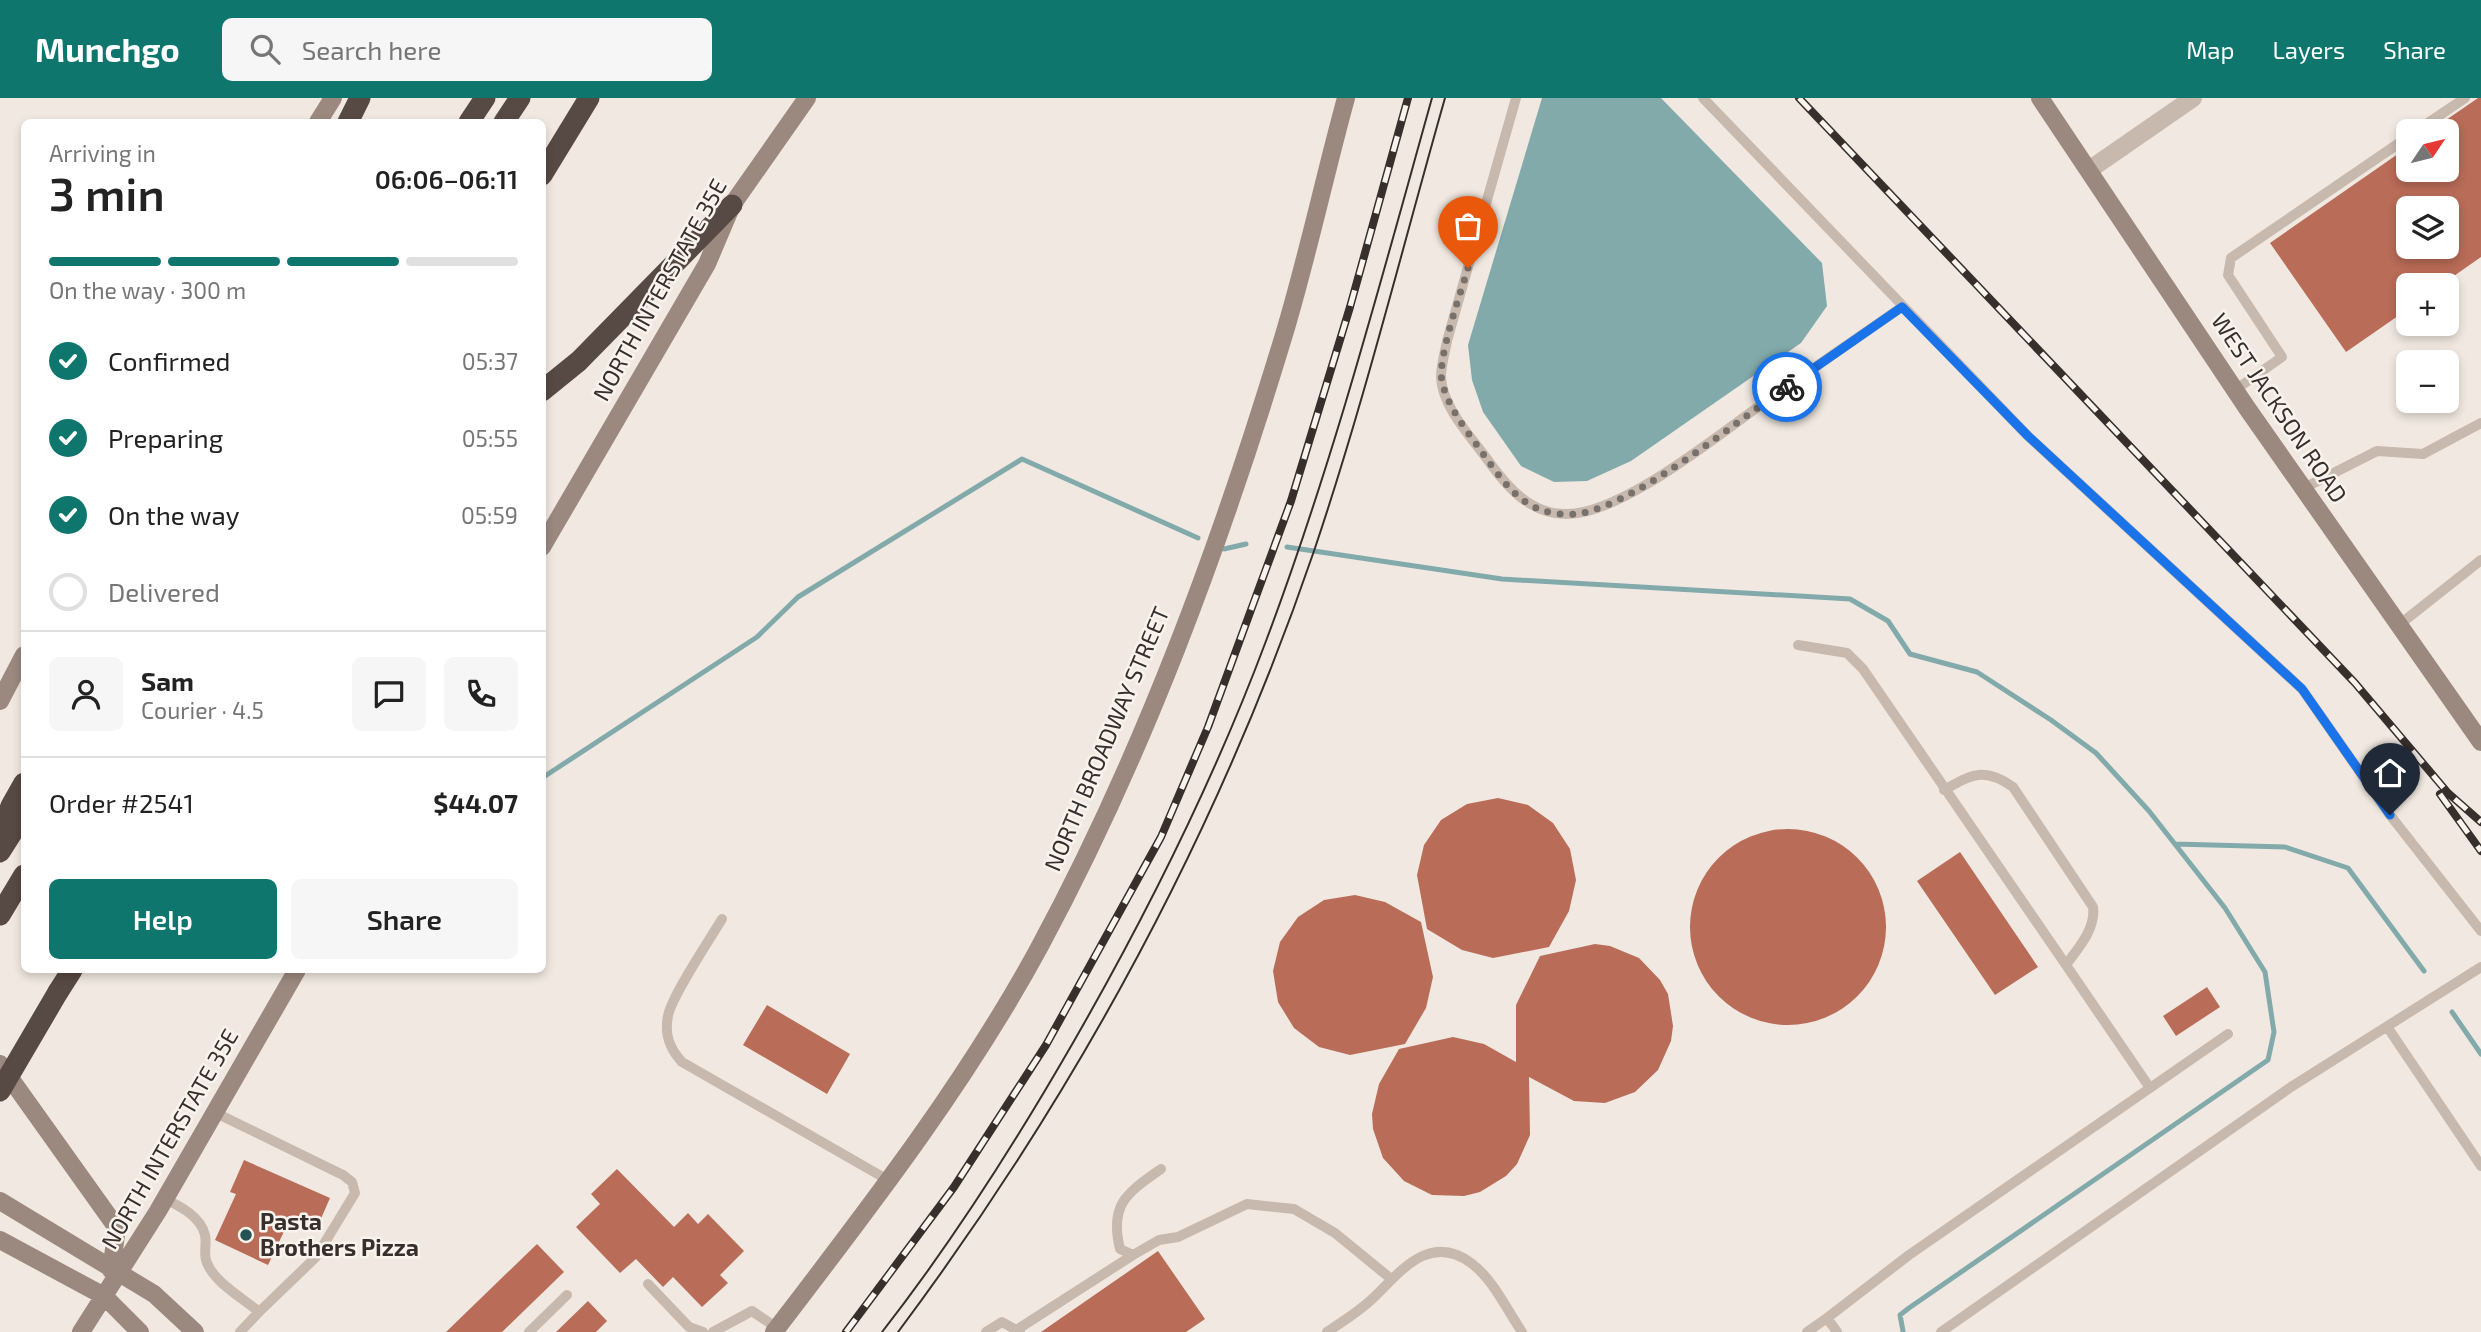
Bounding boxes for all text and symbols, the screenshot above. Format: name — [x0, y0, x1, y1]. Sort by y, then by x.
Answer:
search box — [222, 18, 712, 81]
text: Munchgo — [35, 29, 180, 69]
icon: search — [246, 30, 284, 68]
text: Search here — [302, 34, 441, 65]
text: Map — [2186, 35, 2234, 64]
text: Layers — [2272, 35, 2345, 64]
text: Share — [2383, 35, 2446, 64]
north arrow — [2396, 119, 2459, 182]
map controls — [2396, 119, 2459, 413]
text: Arriving in — [49, 139, 156, 167]
text: 06:06–06:11 — [375, 163, 518, 194]
text: 3 min — [49, 165, 165, 220]
street label: NORTH INTERSTATE 35E — [586, 174, 732, 405]
pin — [1438, 196, 1498, 268]
button: layers — [2396, 196, 2459, 259]
icon: bag — [1449, 207, 1487, 245]
button: + — [2396, 273, 2459, 336]
text: On the way · 300 m — [49, 276, 246, 304]
street label: WEST JACKSON ROAD — [2206, 307, 2354, 508]
icon: check — [49, 342, 87, 380]
text: Confirmed — [108, 345, 231, 376]
text: 05:37 — [462, 347, 518, 375]
button: − — [2396, 350, 2459, 413]
courier — [1752, 352, 1822, 422]
icon: bike — [1768, 368, 1806, 406]
icon: check — [49, 419, 87, 457]
text: Preparing — [108, 422, 223, 453]
text: 05:55 — [462, 424, 518, 452]
icon: check — [49, 496, 87, 534]
text: On the way — [108, 499, 239, 530]
text: 05:59 — [461, 501, 518, 529]
text: Delivered — [108, 576, 220, 607]
street label: NORTH BROADWAY STREET — [1038, 602, 1175, 875]
button: person — [49, 657, 123, 731]
button: chat — [352, 657, 426, 731]
button: phone — [444, 657, 518, 731]
text: Sam — [141, 665, 194, 696]
text: Courier · 4.5 — [141, 696, 264, 724]
pin — [2360, 743, 2420, 815]
icon: home — [2371, 754, 2409, 792]
text: Order #2541 — [49, 787, 194, 818]
text: $44.07 — [433, 787, 518, 818]
button: Help — [49, 879, 277, 959]
button: Share — [291, 879, 518, 959]
street label: NORTH INTERSTATE 35E — [95, 1024, 244, 1253]
place label: Pasta Brothers Pizza — [260, 1207, 419, 1261]
marker: Pasta Brothers Pizza — [238, 1227, 254, 1243]

